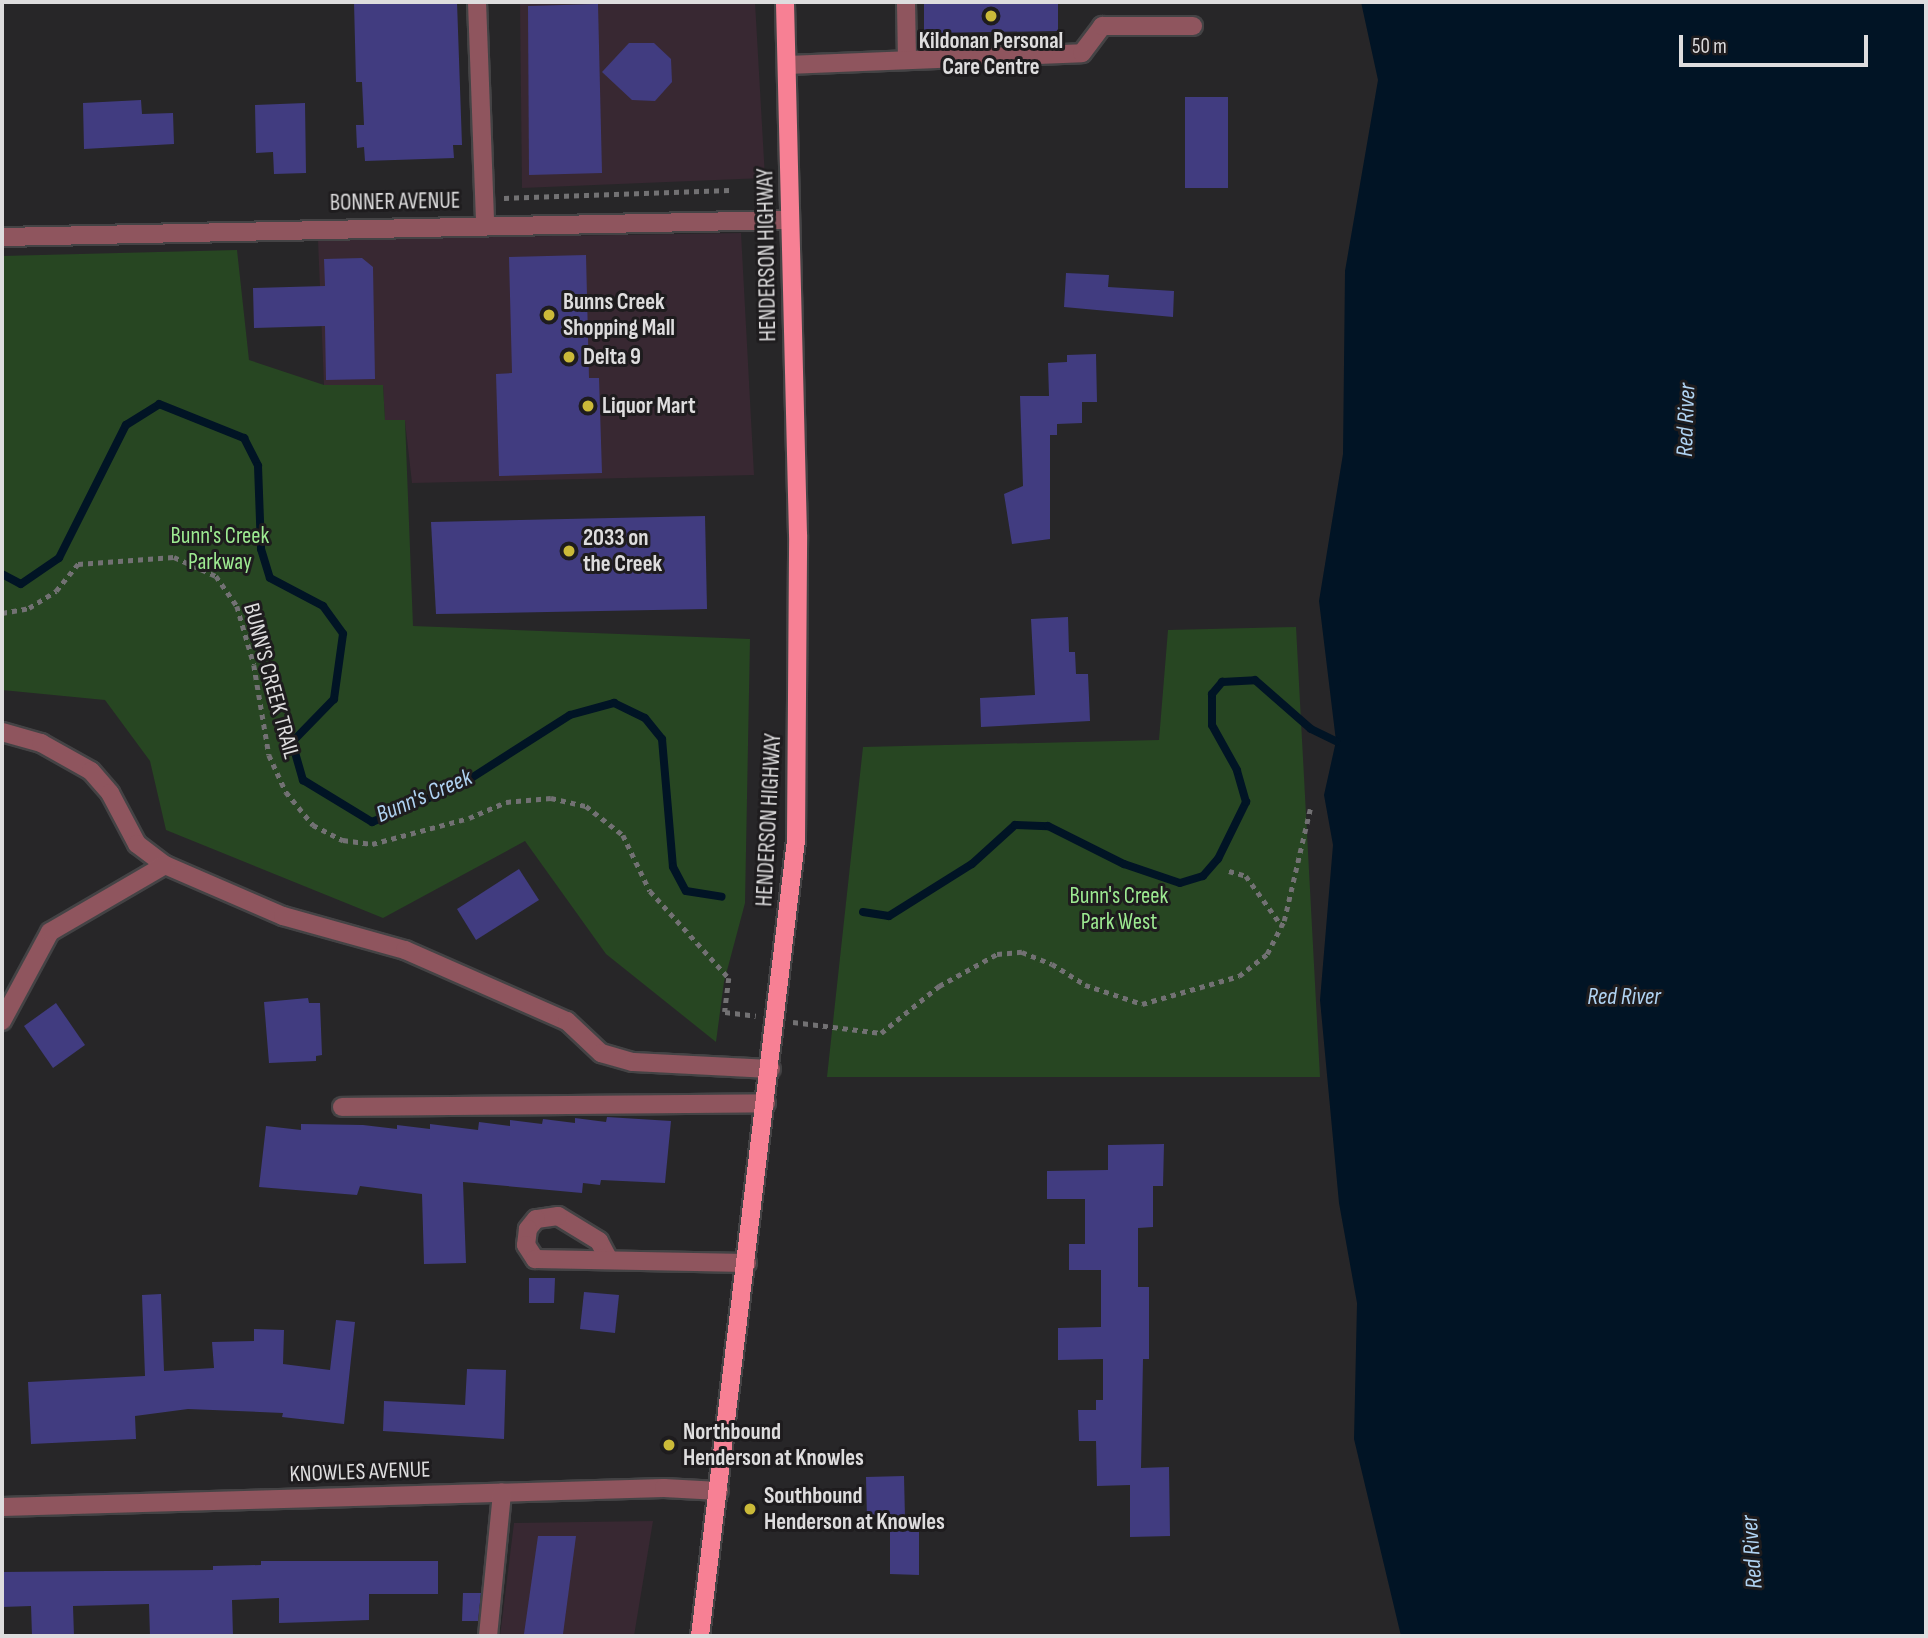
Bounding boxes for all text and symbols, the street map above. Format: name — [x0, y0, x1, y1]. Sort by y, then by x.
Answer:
marker: Kildonan Personal Care Centre — [983, 8, 999, 24]
scale bar — [1683, 21, 1872, 65]
place label: Kildonan Personal Care Centre — [919, 27, 1063, 81]
text: 50 m — [1692, 34, 1727, 59]
street label: HENDERSON HIGHWAY — [752, 168, 782, 342]
street label: BONNER AVENUE — [330, 187, 460, 217]
place label: Bunns Creek Shopping Mall — [563, 288, 675, 342]
marker: Bunns Creek Shopping Mall — [541, 307, 557, 323]
place label: Delta 9 — [583, 343, 641, 371]
marker: Delta 9 — [561, 349, 577, 365]
water label: Red River — [1670, 383, 1702, 457]
place label: Liquor Mart — [602, 392, 695, 420]
marker: Liquor Mart — [580, 398, 596, 414]
park label: Bunn's Creek Parkway — [171, 522, 269, 576]
place label: 2033 on the Creek — [583, 524, 662, 578]
marker: 2033 on the Creek — [561, 543, 577, 559]
street label: BUNN'S CREEK TRAIL — [237, 600, 305, 762]
street label: HENDERSON HIGHWAY — [751, 733, 787, 907]
water label: Bunn's Creek — [372, 763, 476, 829]
park label: Bunn's Creek Park West — [1070, 882, 1168, 936]
water label: Red River — [1587, 983, 1661, 1011]
place label: Northbound Henderson at Knowles — [683, 1418, 864, 1472]
marker: Northbound Henderson at Knowles — [661, 1437, 677, 1453]
street label: KNOWLES AVENUE — [289, 1456, 431, 1488]
place label: Southbound Henderson at Knowles — [764, 1482, 945, 1536]
marker: Southbound Henderson at Knowles — [742, 1501, 758, 1517]
water label: Red River — [1735, 1514, 1769, 1590]

